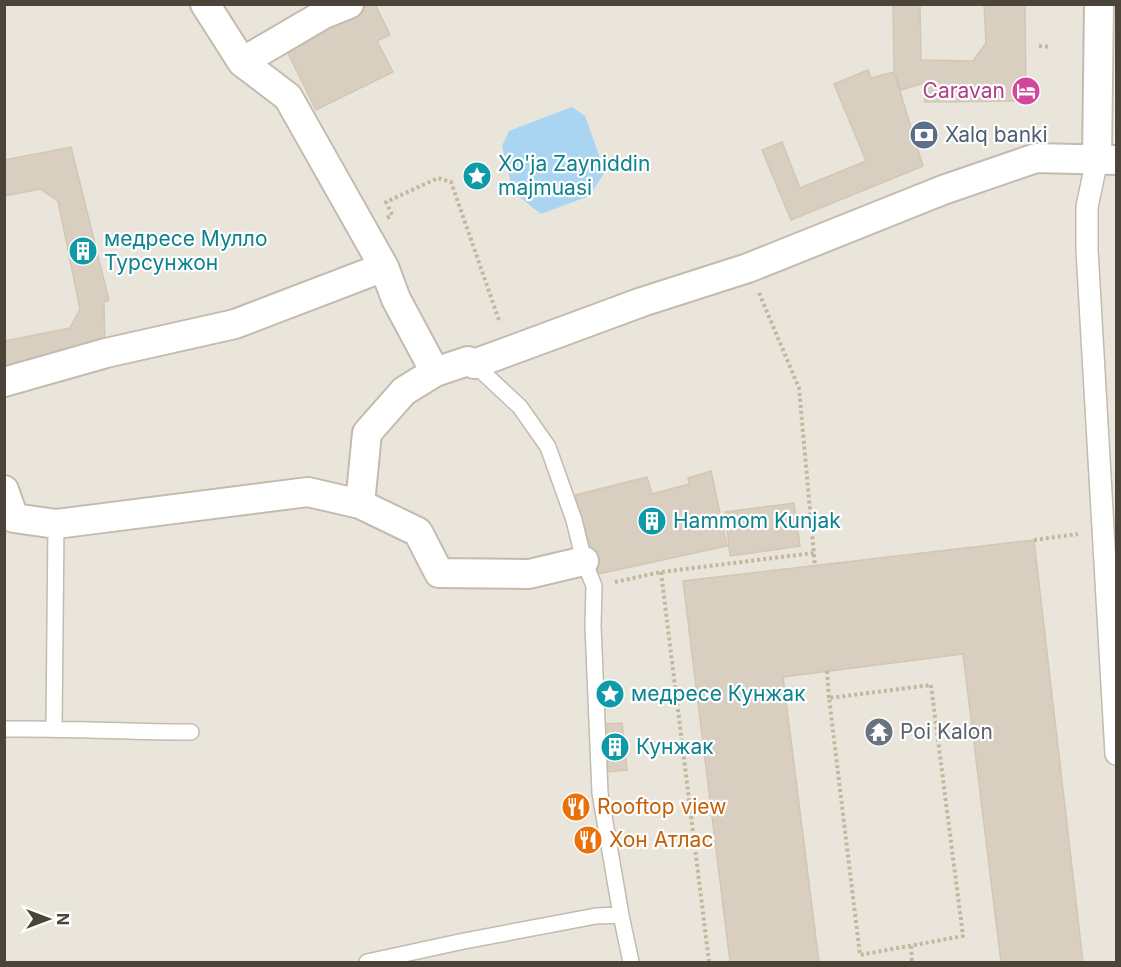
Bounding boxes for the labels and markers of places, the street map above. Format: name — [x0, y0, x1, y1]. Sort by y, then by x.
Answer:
hotel icon: Caravan — [1010, 75, 1042, 107]
place label: Caravan — [923, 78, 1005, 103]
bank icon: Xalq banki — [908, 119, 940, 151]
place label: Xalq banki — [945, 122, 1048, 147]
place label: Xo'ja Zayniddin majmuasi — [498, 151, 650, 200]
place icon: Xo'ja Zayniddin majmuasi — [461, 160, 493, 192]
place label: медресе Мулло Турсунжон — [104, 226, 268, 275]
building icon: медресе Мулло Турсунжон — [67, 235, 99, 267]
building icon: Hammom Kunjak — [636, 505, 668, 537]
place label: Hammom Kunjak — [673, 508, 841, 533]
place icon: медресе Кунжак — [594, 678, 626, 710]
place label: медресе Кунжак — [631, 681, 806, 706]
temple icon: Poi Kalon — [863, 716, 895, 748]
place label: Poi Kalon — [900, 719, 993, 744]
building icon: Кунжак — [599, 731, 631, 763]
place label: Кунжак — [636, 734, 714, 759]
restaurant icon: Rooftop view — [560, 791, 592, 823]
place label: Rooftop view — [597, 794, 726, 819]
restaurant icon: Хон Атлас — [572, 824, 604, 856]
place label: Хон Атлас — [609, 827, 713, 852]

